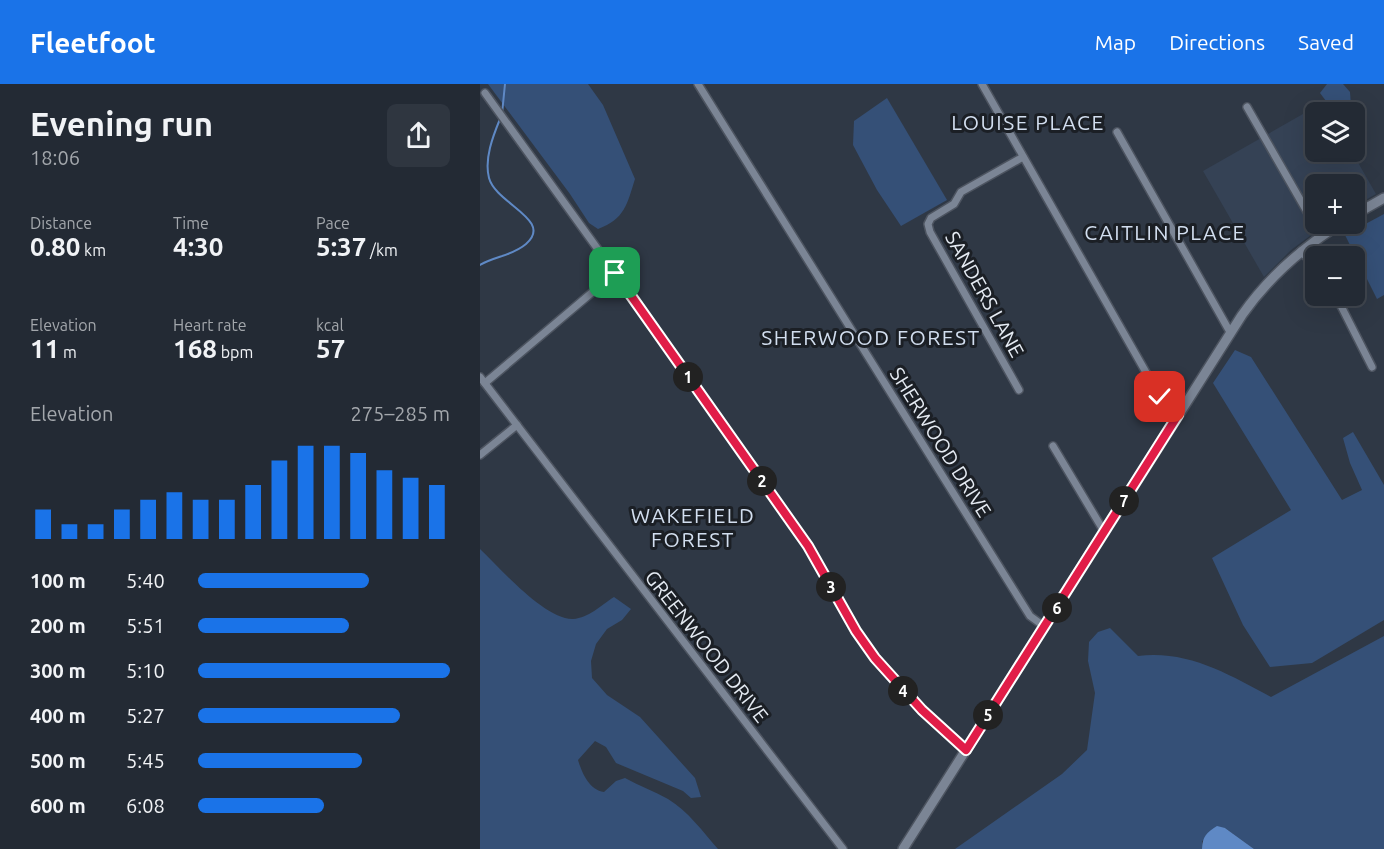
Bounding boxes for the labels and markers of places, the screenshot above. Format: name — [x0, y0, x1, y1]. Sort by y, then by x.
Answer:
pin — [589, 247, 640, 298]
pin: 1 — [673, 362, 703, 392]
pin — [1134, 371, 1185, 422]
pin: 2 — [747, 466, 777, 496]
pin: 7 — [1109, 486, 1139, 516]
pin: 3 — [816, 572, 846, 602]
pin: 6 — [1042, 593, 1072, 623]
pin: 4 — [888, 676, 918, 706]
pin: 5 — [973, 700, 1003, 730]

